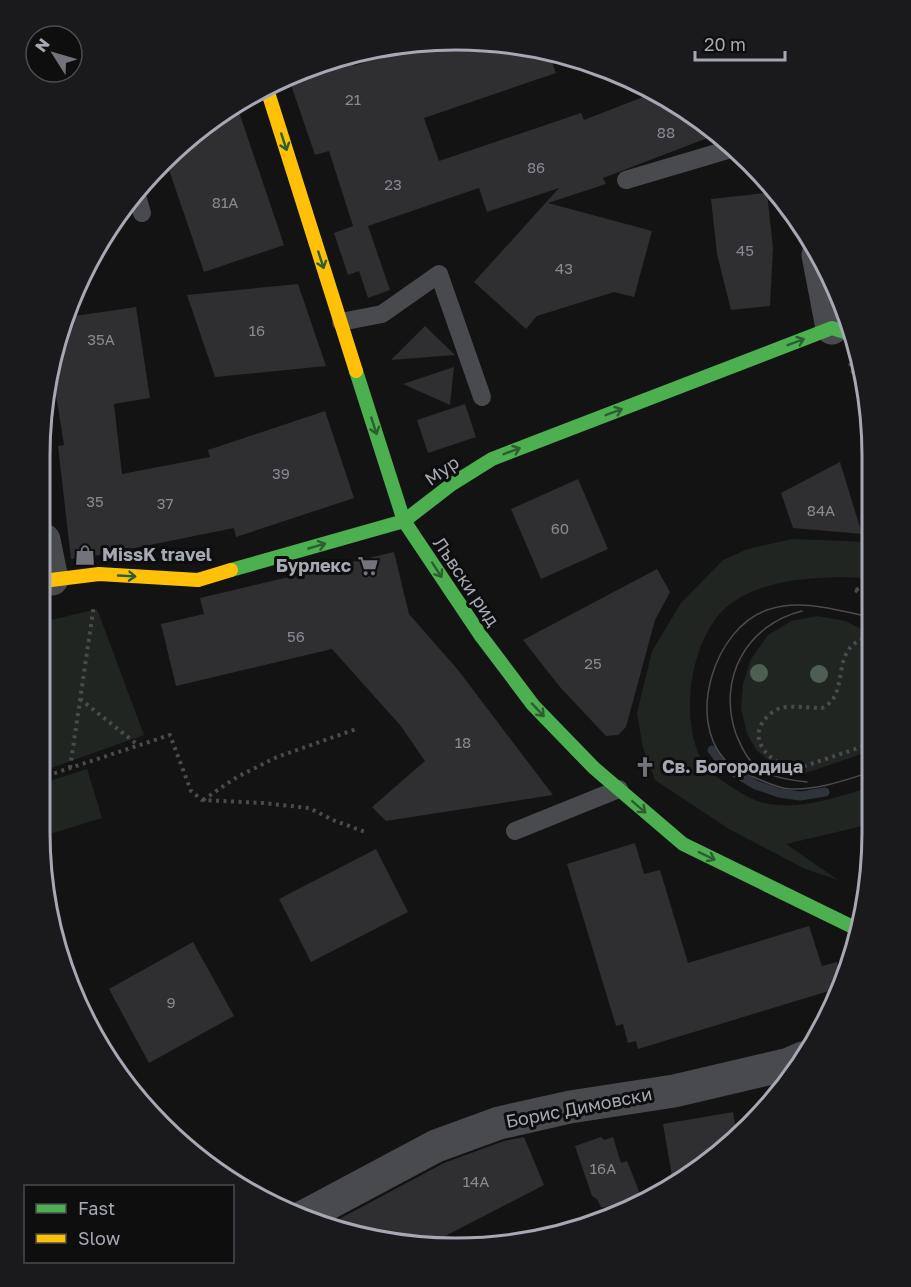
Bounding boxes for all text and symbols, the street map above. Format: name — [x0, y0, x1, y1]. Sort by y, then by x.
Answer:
north arrow — [24, 24, 84, 84]
scale bar — [695, 24, 785, 62]
text: 20 m — [704, 33, 746, 55]
text: N — [30, 34, 54, 56]
house number: 21 — [345, 90, 361, 108]
house number: 88 — [657, 123, 675, 141]
one-way arrow — [279, 132, 290, 151]
house number: 86 — [527, 158, 545, 176]
house number: 23 — [384, 175, 402, 193]
house number: 81А — [212, 193, 238, 211]
house number: 45 — [736, 241, 754, 259]
one-way arrow — [317, 250, 328, 269]
house number: 43 — [555, 259, 573, 277]
house number: 16 — [249, 321, 265, 339]
house number: 35А — [87, 330, 115, 348]
one-way arrow — [786, 335, 805, 346]
one-way arrow — [604, 405, 623, 416]
one-way arrow — [369, 417, 380, 436]
one-way arrow — [502, 445, 520, 456]
street label: Мур — [420, 451, 463, 490]
house number: 39 — [272, 464, 290, 482]
house number: 35 — [86, 492, 104, 510]
house number: 37 — [157, 494, 173, 512]
house number: 84А — [807, 501, 835, 519]
house number: 60 — [551, 519, 569, 537]
street label: Лъвски рид — [429, 533, 505, 630]
one-way arrow — [307, 540, 326, 551]
shop icon: MissK travel — [73, 543, 97, 567]
place label: MissK travel — [102, 543, 212, 565]
place label: Бурлекс — [276, 554, 351, 576]
supermarket icon: Бурлекс — [356, 554, 380, 578]
one-way arrow — [431, 561, 443, 578]
one-way arrow — [116, 571, 136, 582]
house number: 56 — [287, 627, 305, 645]
house number: 25 — [584, 654, 602, 672]
one-way arrow — [531, 702, 545, 717]
house number: 18 — [455, 733, 471, 751]
church icon: Св. Богородица — [633, 755, 657, 779]
place label: Св. Богородица — [662, 755, 803, 777]
one-way arrow — [631, 800, 647, 813]
one-way arrow — [698, 851, 716, 862]
house number: 9 — [166, 993, 176, 1011]
street label: Борис Димовски — [504, 1082, 654, 1132]
house number: 16А — [590, 1159, 616, 1177]
house number: 14А — [463, 1172, 489, 1190]
legend — [24, 1185, 234, 1263]
text: Fast — [78, 1197, 115, 1219]
text: Slow — [78, 1227, 121, 1249]

